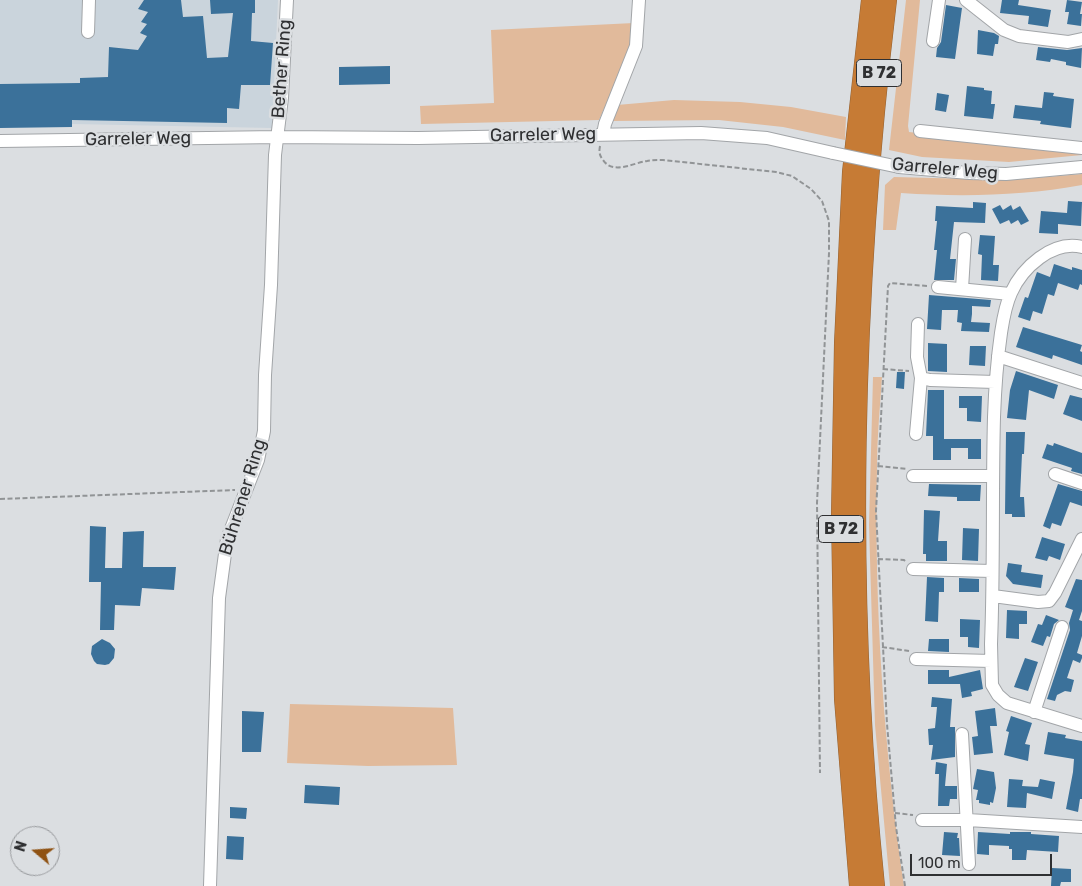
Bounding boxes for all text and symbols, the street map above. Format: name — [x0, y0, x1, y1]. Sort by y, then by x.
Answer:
street label: Bether Ring — [268, 19, 296, 119]
road number: B 72 — [856, 59, 902, 86]
street label: Garreler Weg — [490, 123, 596, 147]
street label: Garreler Weg — [85, 127, 191, 151]
street label: Garreler Weg — [891, 154, 999, 184]
street label: Bührener Ring — [215, 436, 271, 558]
road number: B 72 — [818, 516, 864, 542]
north arrow — [10, 826, 60, 876]
text: N — [12, 839, 31, 854]
scale bar — [912, 844, 1054, 876]
text: 100 m — [918, 854, 960, 872]

